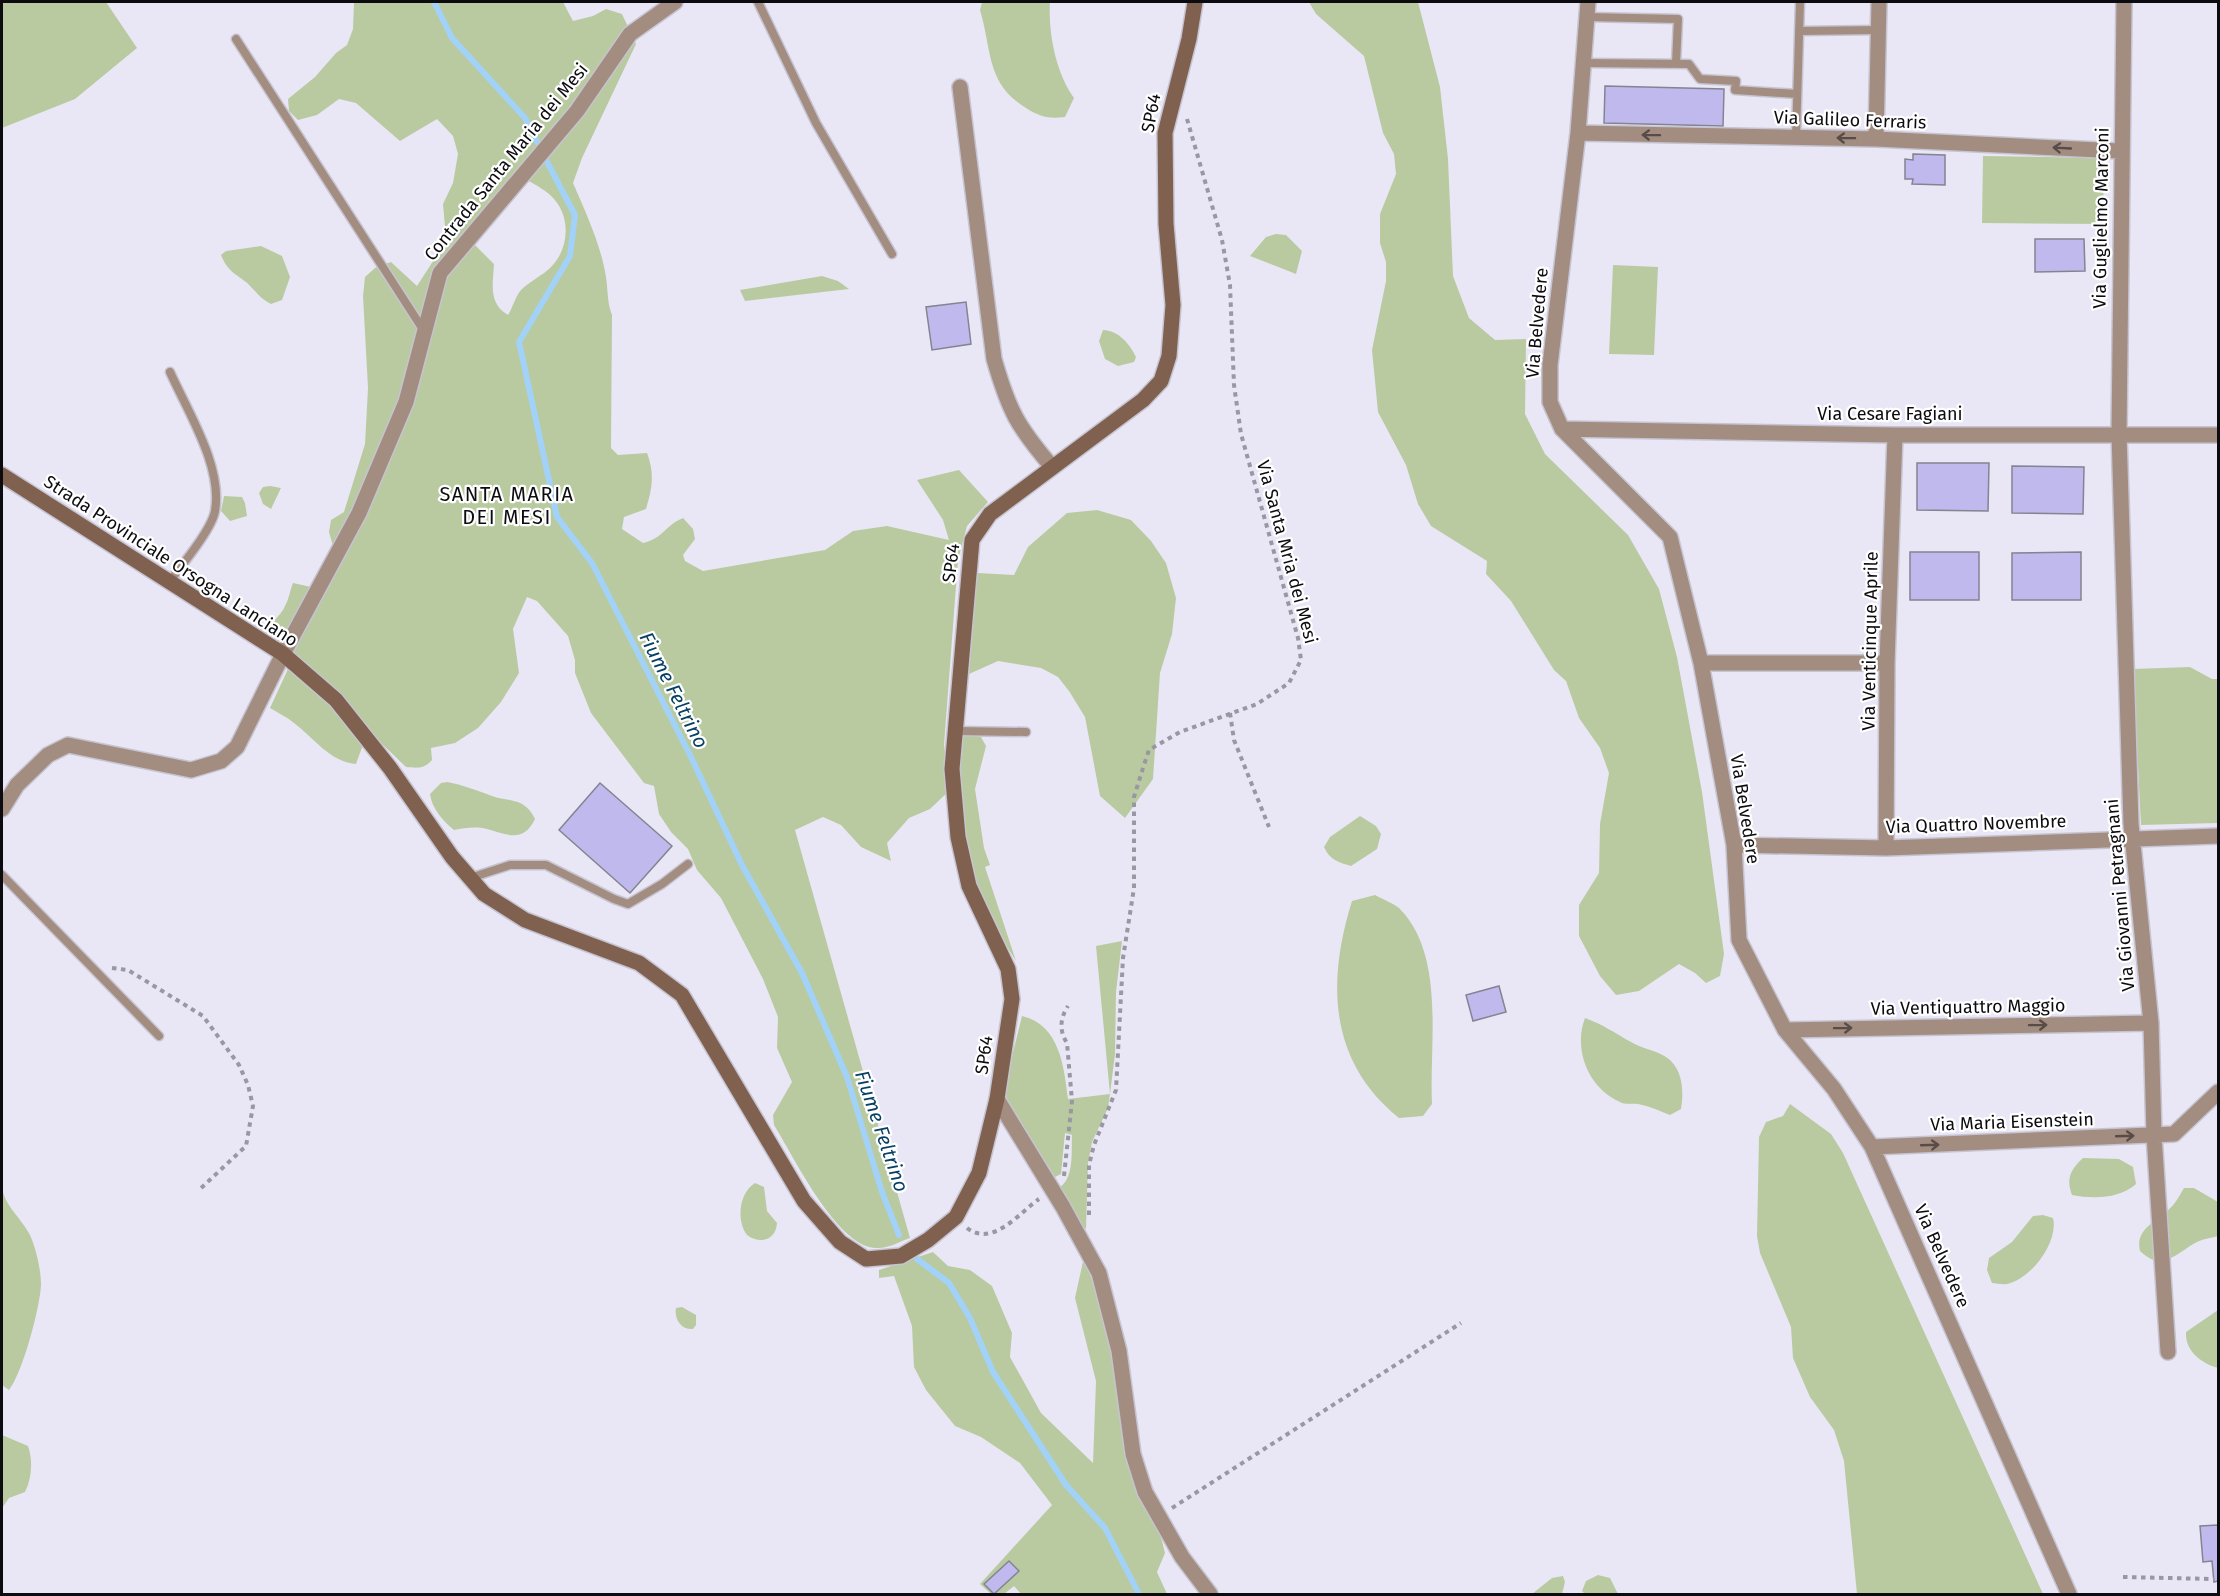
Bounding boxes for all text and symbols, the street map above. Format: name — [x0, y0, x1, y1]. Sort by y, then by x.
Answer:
street label: Contrada Santa Maria dei Mesi — [419, 59, 593, 265]
street label: SP64 — [1136, 91, 1166, 134]
street label: Via Galileo Ferraris — [1773, 106, 1927, 134]
street label: Via Guglielmo Marconi — [2088, 127, 2114, 309]
one-way arrow — [1642, 129, 1662, 140]
one-way arrow — [1837, 132, 1857, 144]
one-way arrow — [2053, 142, 2073, 153]
street label: Via Belvedere — [1521, 267, 1553, 379]
street label: Via Cesare Fagiani — [1817, 403, 1963, 425]
street label: Via Santa Mria dei Mesi — [1252, 458, 1322, 646]
street label: Strada Provinciale Orsogna Lanciano — [40, 471, 302, 651]
district label: SANTA MARIA DEI MESI — [440, 482, 575, 529]
street label: SP64 — [938, 542, 964, 584]
street label: Via Venticinque Aprile — [1857, 551, 1883, 731]
water label: Fiume Feltrino — [634, 628, 714, 752]
street label: Via Belvedere — [1725, 753, 1765, 865]
street label: Via Giovanni Petragnani — [2101, 798, 2139, 992]
street label: Via Quattro Novembre — [1885, 810, 2067, 838]
street label: Via Ventiquattro Maggio — [1870, 994, 2066, 1020]
one-way arrow — [2028, 1019, 2048, 1031]
one-way arrow — [1833, 1023, 1853, 1034]
street label: SP64 — [970, 1034, 998, 1076]
water label: Fiume Feltrino — [850, 1067, 914, 1195]
street label: Via Maria Eisenstein — [1930, 1108, 2094, 1136]
one-way arrow — [2115, 1131, 2135, 1142]
one-way arrow — [1920, 1139, 1940, 1150]
street label: Via Belvedere — [1909, 1201, 1975, 1311]

